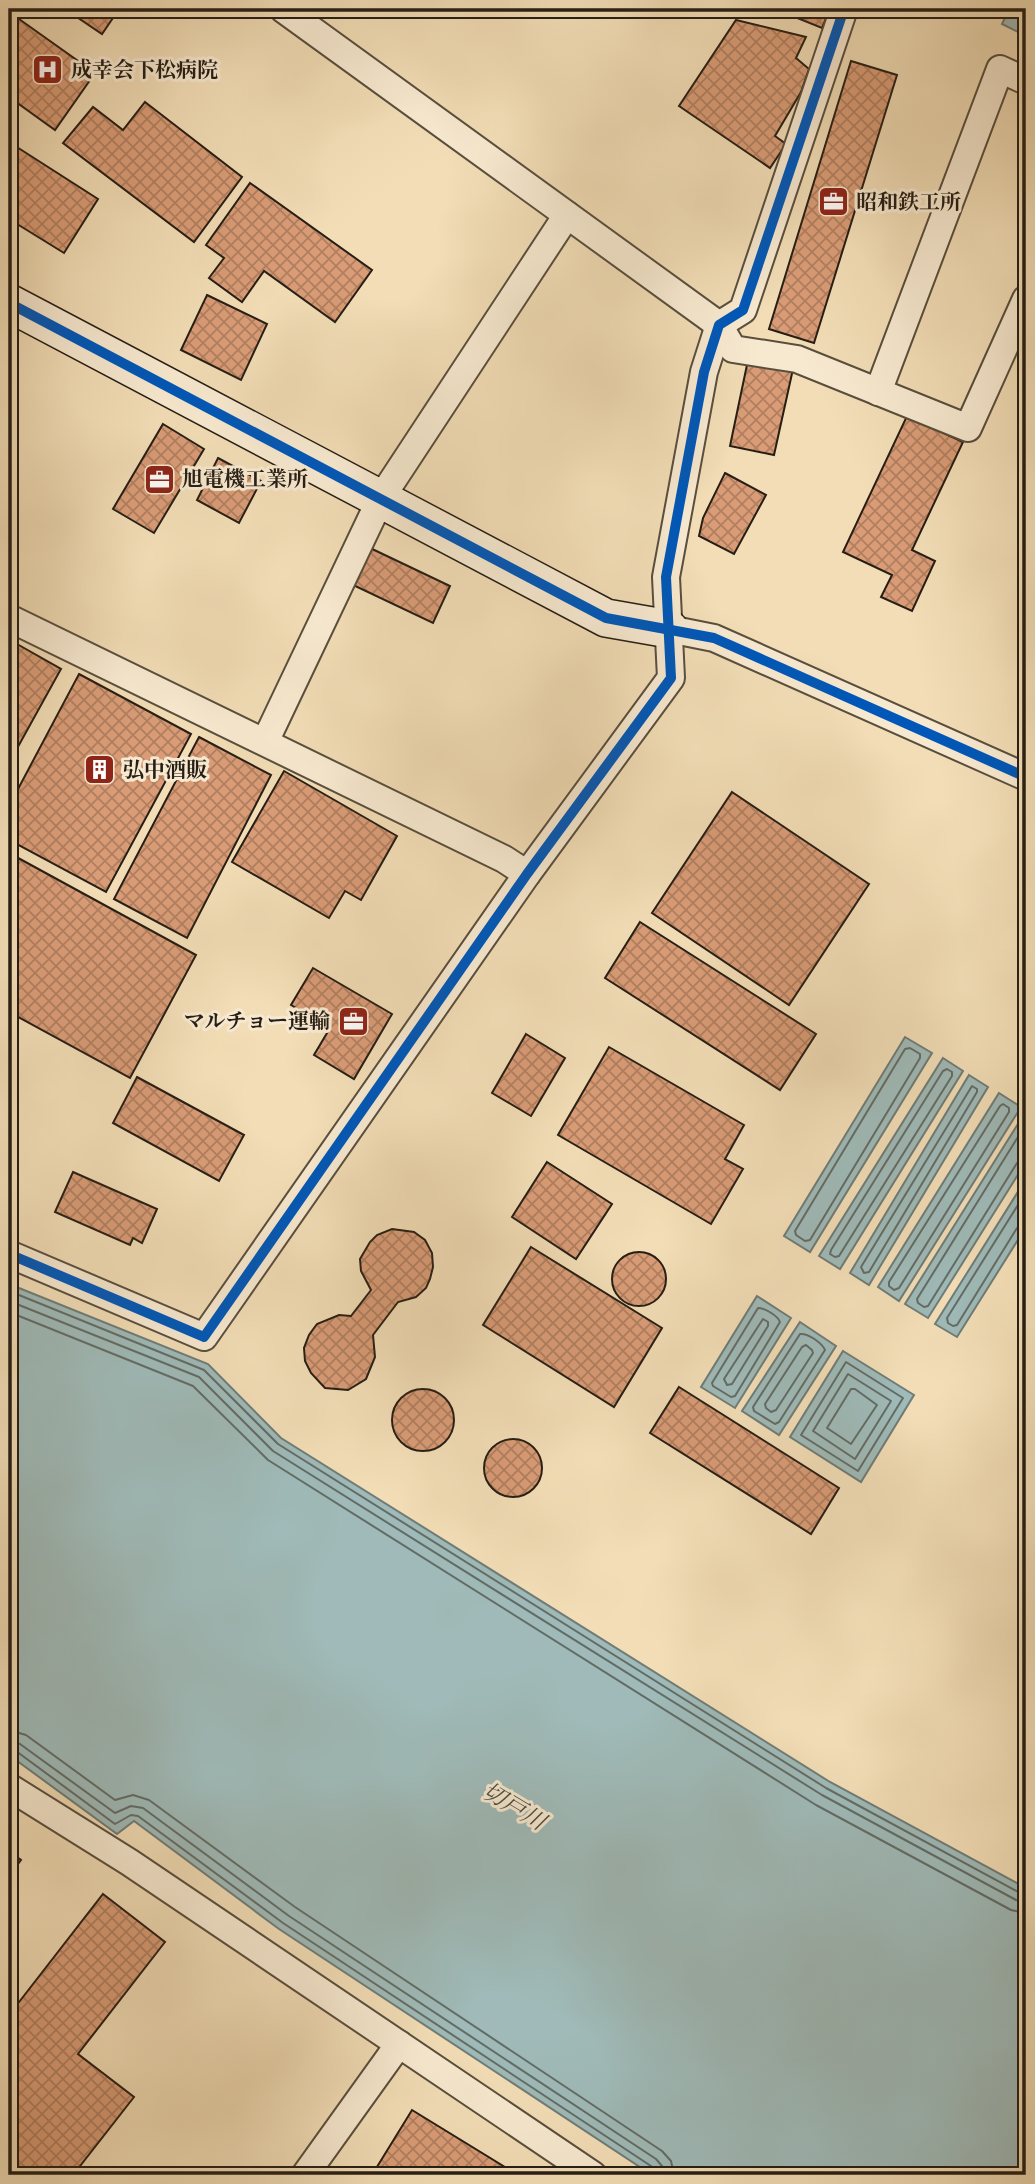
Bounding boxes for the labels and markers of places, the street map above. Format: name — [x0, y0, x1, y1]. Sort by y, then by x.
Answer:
hospital icon: 成幸会下松病院 — [31, 53, 65, 87]
place label: 成幸会下松病院 — [71, 56, 218, 84]
office icon: 昭和鉄工所 — [816, 185, 850, 219]
place label: 昭和鉄工所 — [856, 188, 961, 216]
office icon: 旭電機工業所 — [142, 462, 176, 496]
place label: 旭電機工業所 — [182, 465, 308, 493]
building icon: 弘中酒販 — [83, 753, 117, 787]
place label: 弘中酒販 — [123, 756, 207, 784]
office icon: マルチョー運輸 — [336, 1004, 370, 1038]
place label: マルチョー運輸 — [184, 1007, 330, 1035]

